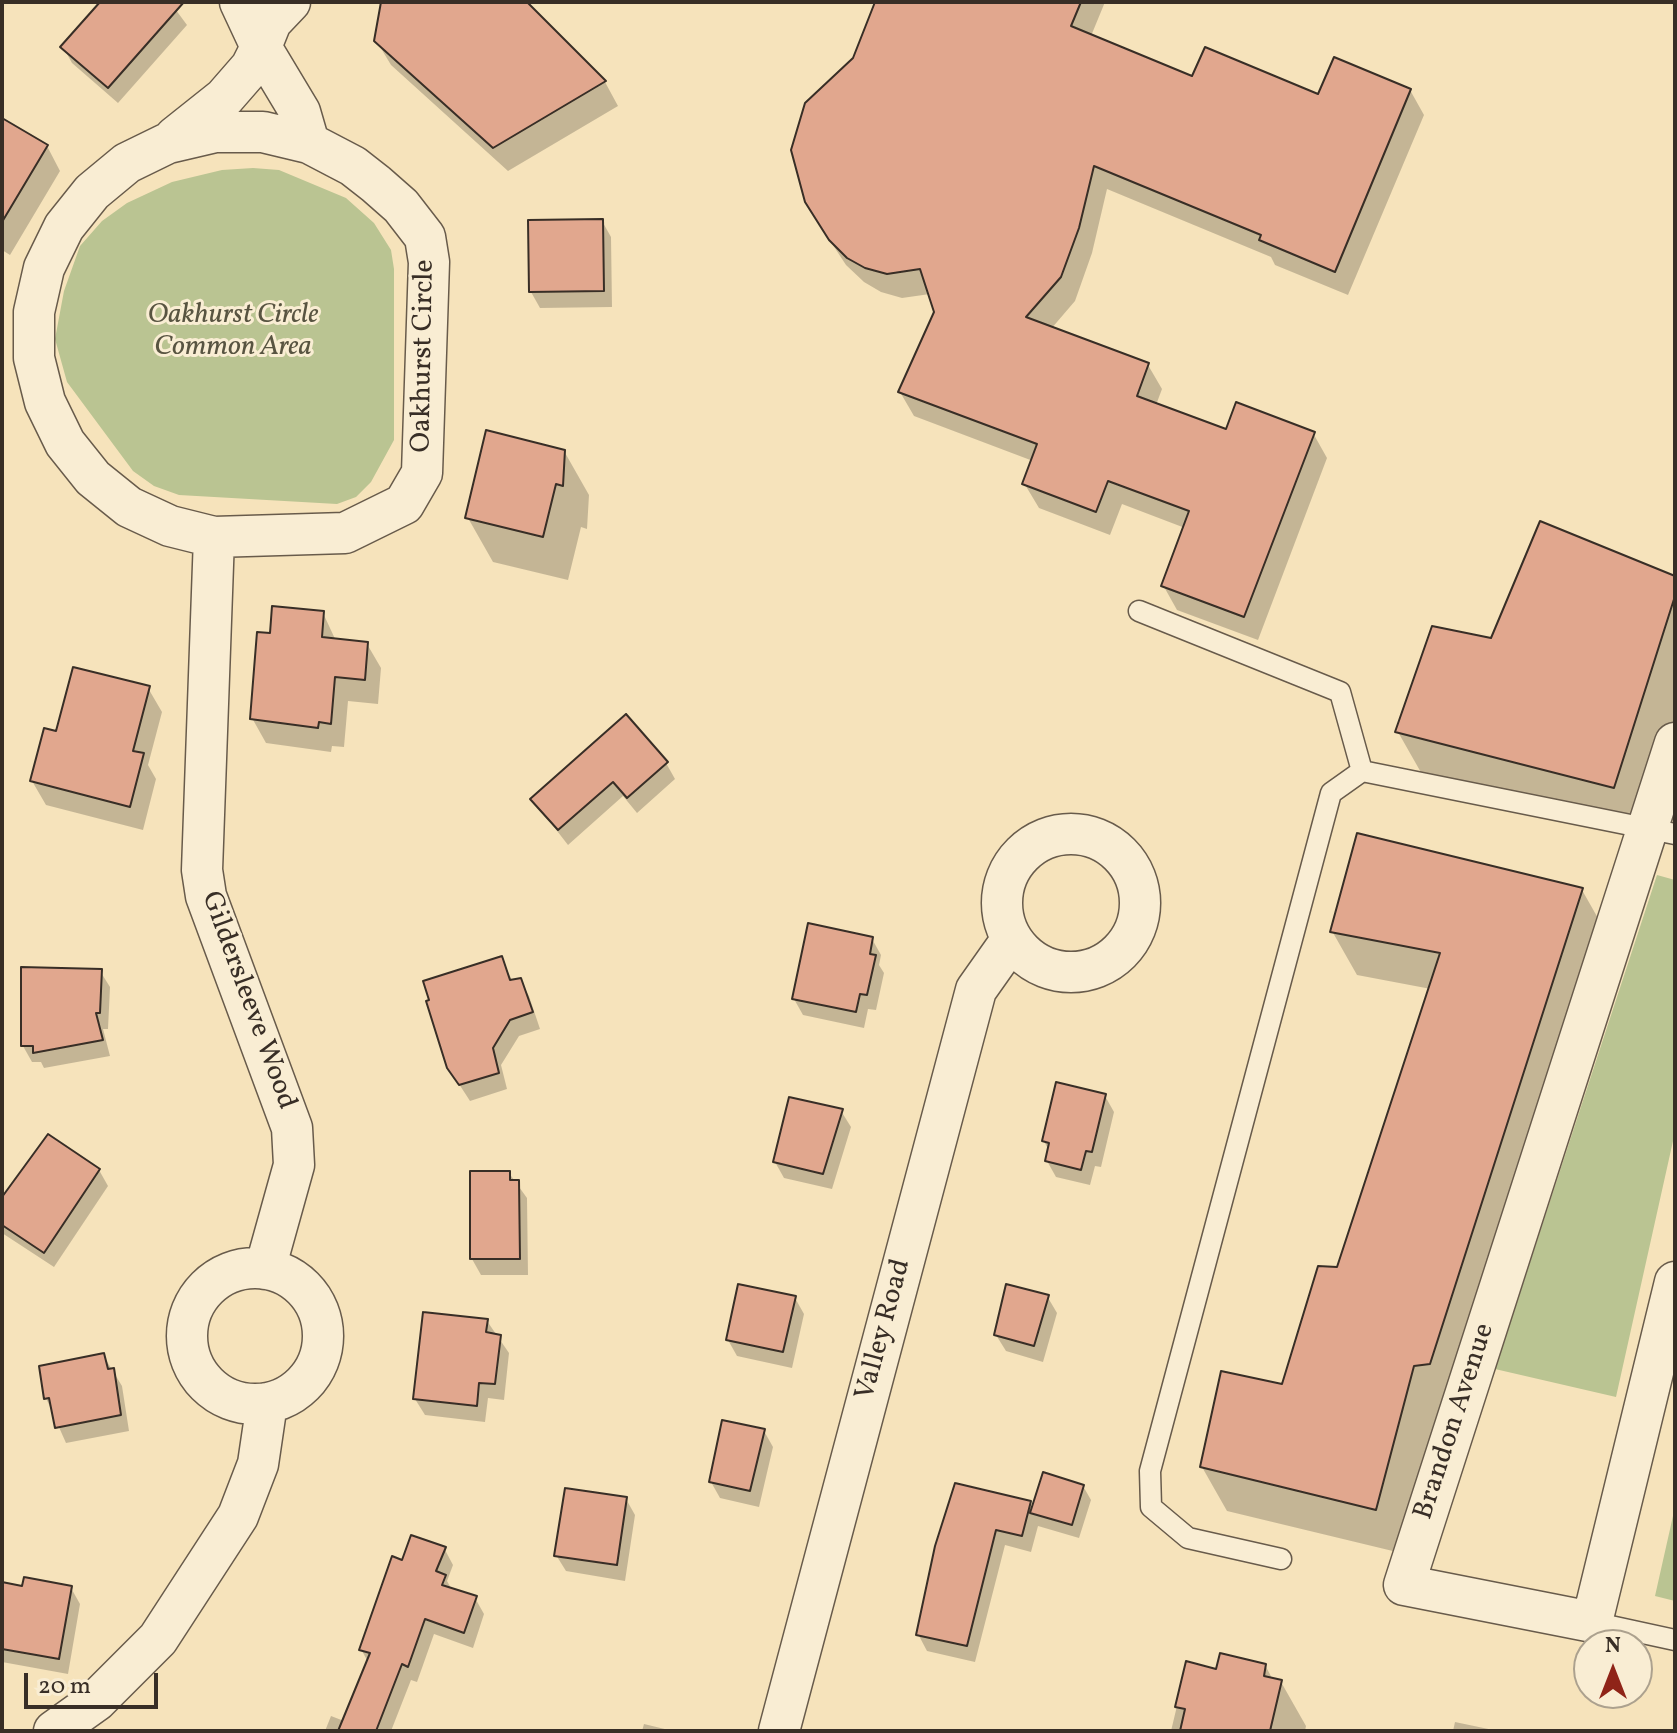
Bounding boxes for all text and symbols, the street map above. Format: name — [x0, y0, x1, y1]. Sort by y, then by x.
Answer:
street label: Oakhurst Circle — [407, 259, 443, 453]
park label: Oakhurst Circle Common Area — [148, 300, 318, 366]
street label: Gildersleeve Wood — [192, 887, 302, 1115]
street label: Valley Road — [850, 1256, 920, 1404]
street label: Brandon Avenue — [1408, 1320, 1504, 1524]
north arrow — [1573, 1629, 1653, 1709]
text: N — [1605, 1631, 1621, 1662]
scale bar — [28, 1657, 162, 1707]
text: 20 m — [38, 1670, 91, 1704]

